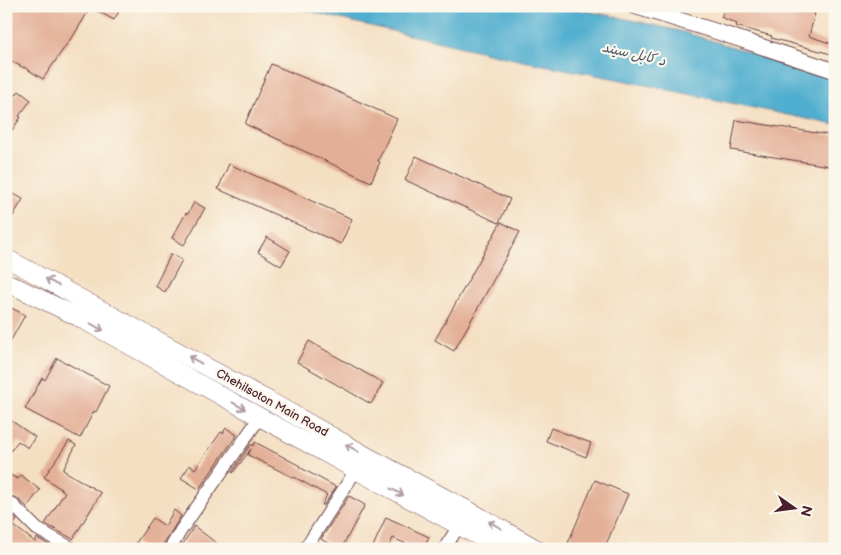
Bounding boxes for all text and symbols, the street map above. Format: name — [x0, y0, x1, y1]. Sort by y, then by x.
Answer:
water label: د کابل سيند — [601, 38, 668, 70]
one-way arrow — [45, 277, 60, 287]
one-way arrow — [89, 323, 103, 333]
one-way arrow — [187, 355, 202, 365]
street label: Chehilsoton Main Road — [213, 366, 331, 440]
one-way arrow — [232, 401, 246, 411]
one-way arrow — [345, 442, 359, 452]
north arrow — [768, 482, 818, 532]
one-way arrow — [389, 488, 404, 497]
text: N — [797, 504, 816, 518]
one-way arrow — [487, 520, 502, 530]

